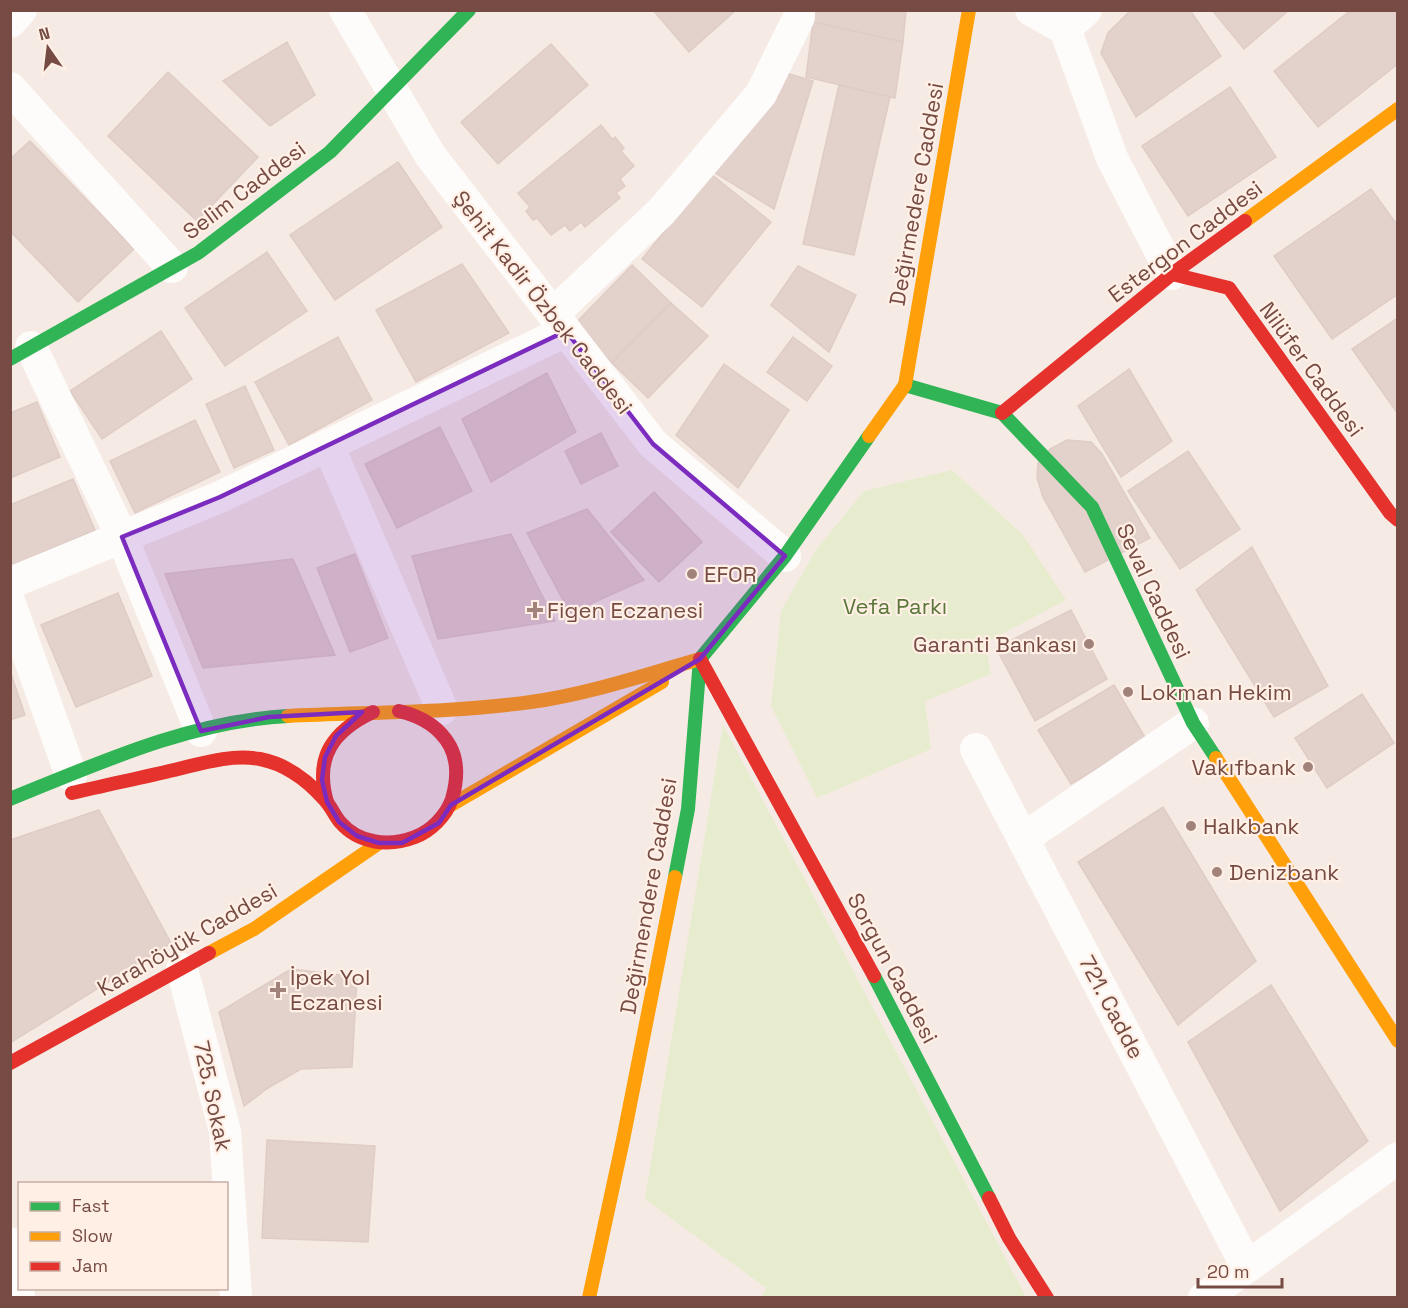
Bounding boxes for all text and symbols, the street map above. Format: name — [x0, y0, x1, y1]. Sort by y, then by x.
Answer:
north arrow — [18, 18, 78, 78]
text: N — [37, 22, 52, 45]
street label: Değirmedere Caddesi — [883, 80, 949, 308]
street label: Selim Caddesi — [177, 135, 311, 245]
street label: Estergon Caddesi — [1102, 174, 1268, 308]
street label: Şehit Kadir Özbek Caddesi — [447, 185, 639, 419]
street label: Nilüfer Caddesi — [1254, 296, 1370, 442]
street label: Seval Caddesi — [1110, 519, 1198, 663]
place label: EFOR — [704, 560, 757, 588]
marker: EFOR — [685, 567, 699, 581]
park label: Vefa Parkı — [843, 592, 947, 620]
place label: Figen Eczanesi — [547, 596, 703, 624]
marker: Figen Eczanesi — [528, 603, 542, 617]
place label: Garanti Bankası — [913, 630, 1077, 658]
marker: Garanti Bankası — [1082, 637, 1096, 651]
place label: Lokman Hekim — [1140, 678, 1292, 706]
marker: Lokman Hekim — [1121, 685, 1135, 699]
place label: Vakıfbank — [1191, 753, 1296, 781]
marker: Vakıfbank — [1301, 760, 1315, 774]
street label: Değirmendere Caddesi — [613, 776, 683, 1016]
place label: Halkbank — [1203, 812, 1300, 840]
marker: Halkbank — [1184, 819, 1198, 833]
place label: Denizbank — [1229, 858, 1339, 886]
marker: Denizbank — [1210, 865, 1224, 879]
street label: Karahöyük Caddesi — [92, 876, 282, 1002]
street label: Sorgun Caddesi — [842, 888, 944, 1048]
street label: 721. Cadde — [1073, 951, 1151, 1063]
place label: İpek Yol Eczanesi — [290, 963, 383, 1016]
marker: İpek Yol Eczanesi — [271, 983, 285, 997]
street label: 725. Sokak — [188, 1038, 238, 1154]
legend — [18, 1182, 228, 1290]
text: Fast — [72, 1194, 109, 1217]
text: Slow — [72, 1224, 113, 1247]
scale bar — [1198, 1251, 1282, 1289]
text: Jam — [72, 1254, 108, 1277]
text: 20 m — [1207, 1260, 1250, 1283]

